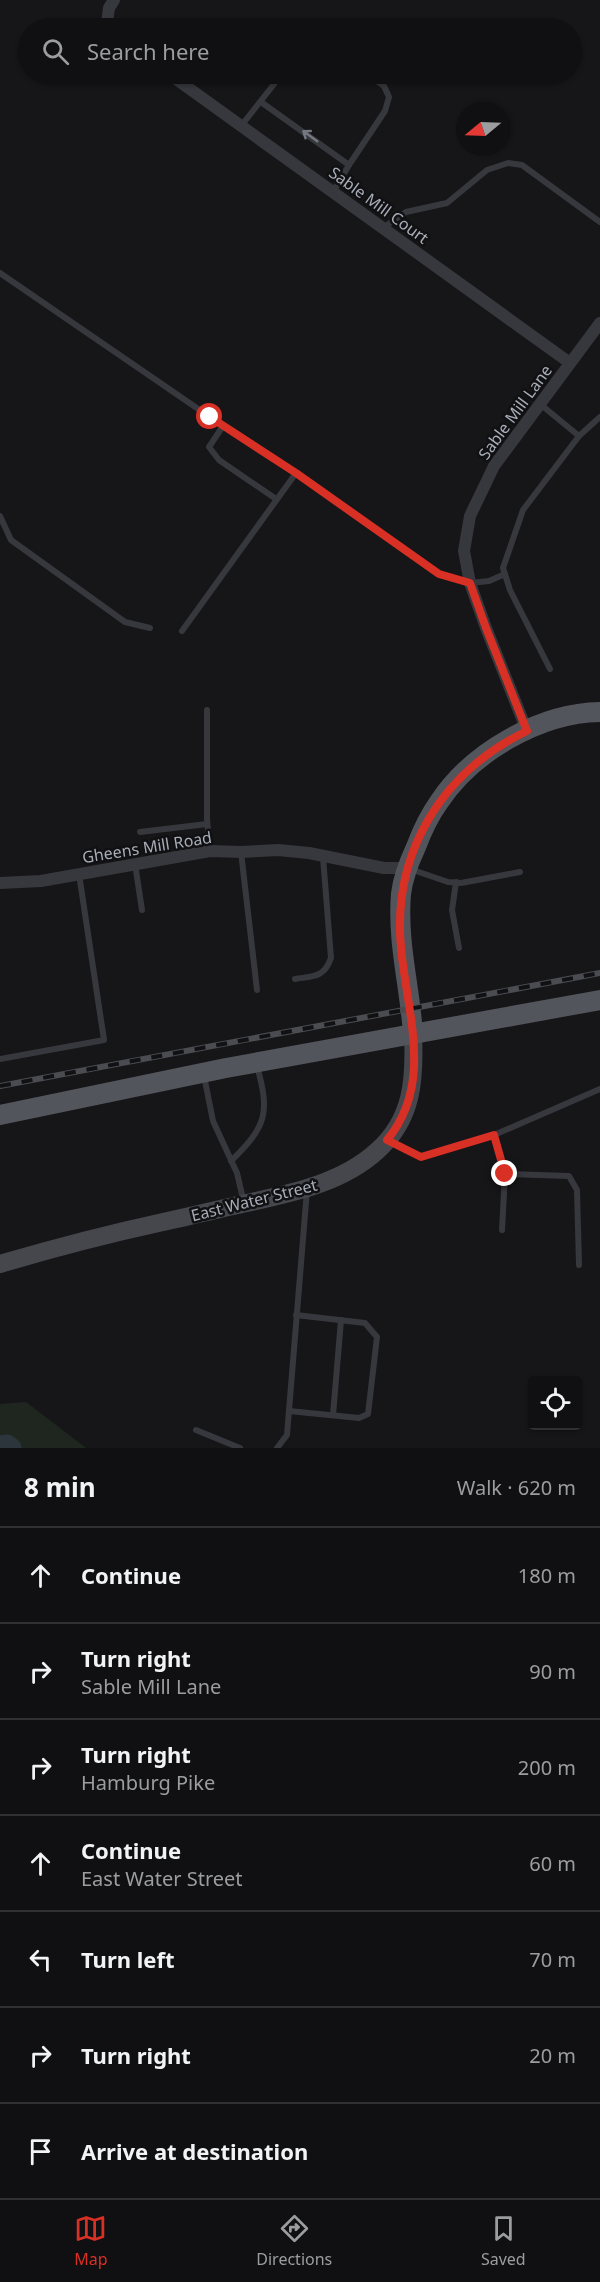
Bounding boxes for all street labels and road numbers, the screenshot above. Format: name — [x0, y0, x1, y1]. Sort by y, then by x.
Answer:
street label: Sable Mill Court — [325, 161, 433, 249]
street label: Sable Mill Lane — [473, 360, 557, 464]
street label: Gheens Mill Road — [81, 826, 213, 868]
street label: East Water Street — [189, 1174, 320, 1226]

